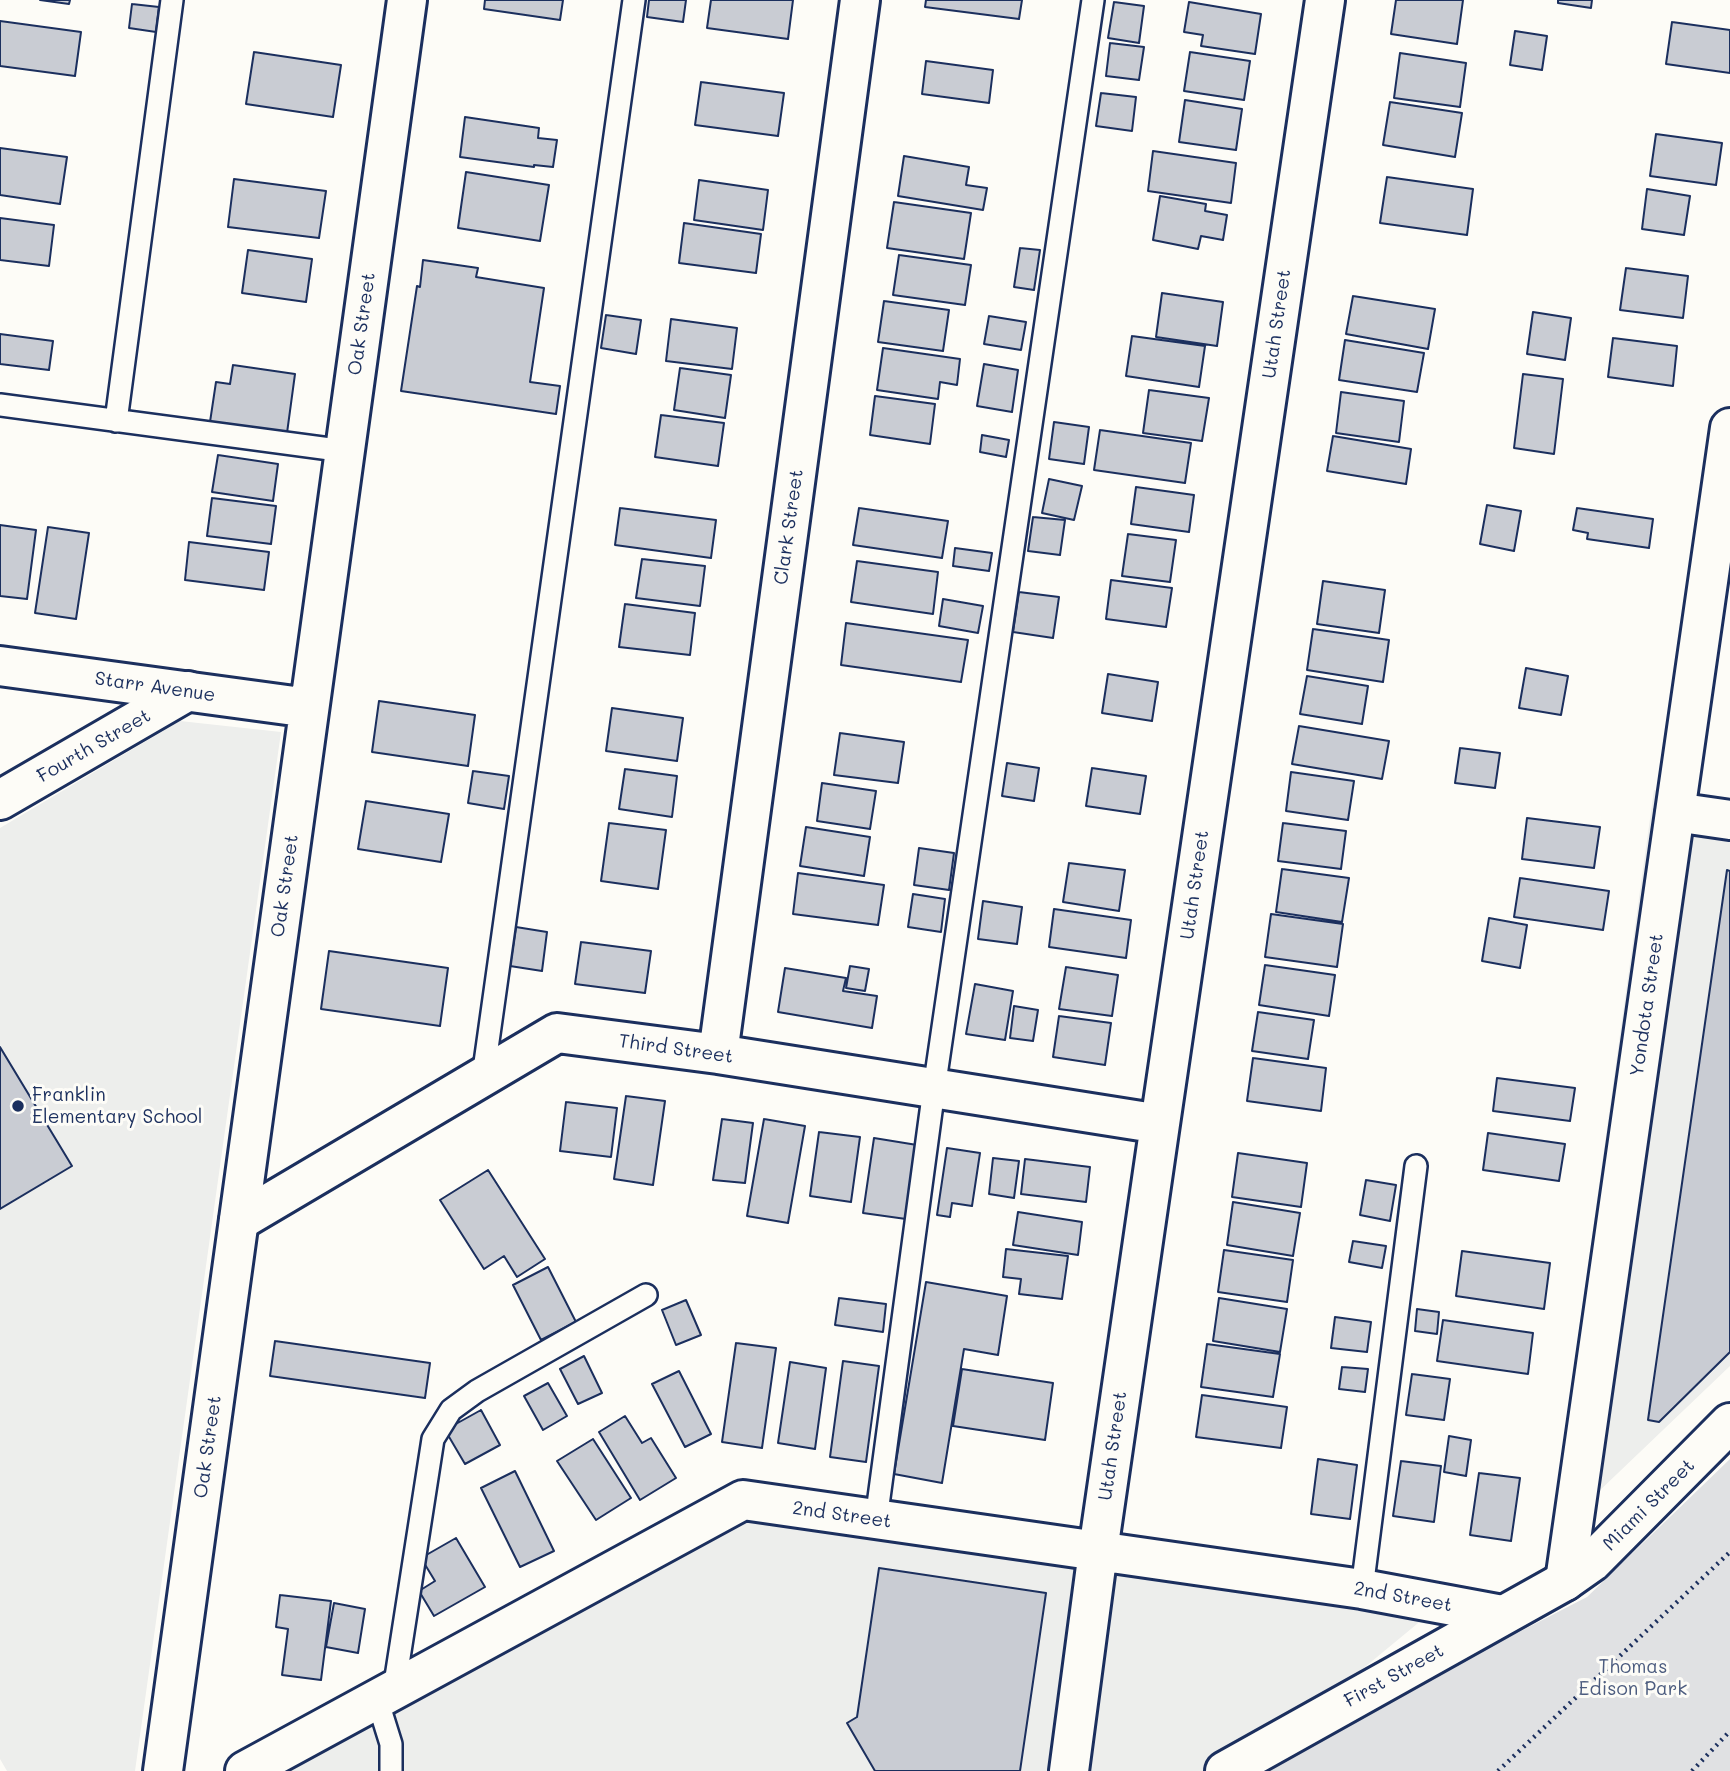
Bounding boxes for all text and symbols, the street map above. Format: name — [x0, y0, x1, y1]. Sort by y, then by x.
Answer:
street label: Utah Street — [1258, 268, 1296, 380]
street label: Oak Street — [344, 271, 380, 377]
street label: Clark Street — [770, 468, 808, 586]
street label: Starr Avenue — [93, 667, 217, 707]
street label: Fourth Street — [33, 704, 155, 788]
street label: Utah Street — [1176, 829, 1214, 941]
street label: Oak Street — [267, 833, 303, 939]
street label: Yondota Street — [1626, 932, 1668, 1078]
street label: Third Street — [617, 1030, 735, 1068]
place label: Franklin Elementary School — [32, 1084, 202, 1128]
marker: Franklin Elementary School — [10, 1098, 26, 1114]
street label: Utah Street — [1094, 1390, 1132, 1502]
street label: Oak Street — [190, 1394, 226, 1500]
street label: Miami Street — [1598, 1454, 1700, 1556]
street label: 2nd Street — [791, 1497, 893, 1533]
street label: 2nd Street — [1352, 1577, 1454, 1617]
street label: First Street — [1340, 1639, 1448, 1713]
park label: Thomas Edison Park — [1579, 1656, 1687, 1700]

